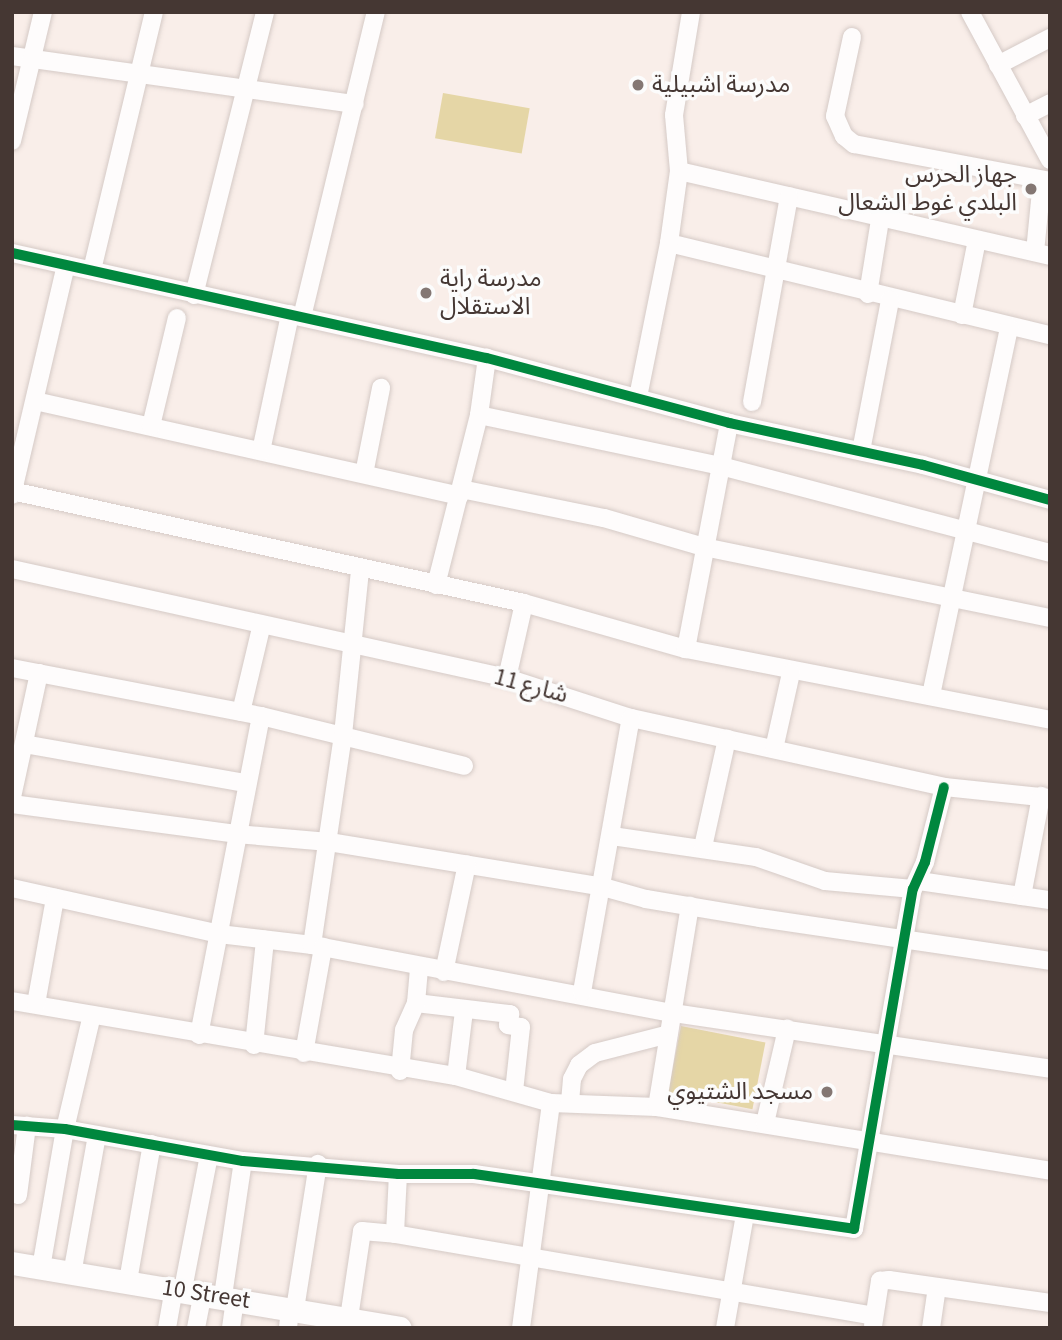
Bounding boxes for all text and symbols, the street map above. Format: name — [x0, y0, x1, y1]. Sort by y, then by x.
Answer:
place label: مدرسة اشبيلية — [652, 71, 790, 99]
marker: مدرسة اشبيلية — [630, 77, 646, 93]
place label: جهاز الحرس البلدي غوط الشعال — [838, 161, 1017, 217]
marker: جهاز الحرس البلدي غوط الشعال — [1023, 181, 1039, 197]
place label: مدرسة راية الاستقلال — [440, 265, 541, 321]
marker: مدرسة راية الاستقلال — [418, 285, 434, 301]
street label: شارع 11 — [491, 662, 571, 710]
place label: مسجد الشتيوي — [667, 1078, 813, 1106]
marker: مسجد الشتيوي — [819, 1084, 835, 1100]
street label: 10 Street — [160, 1273, 252, 1315]

